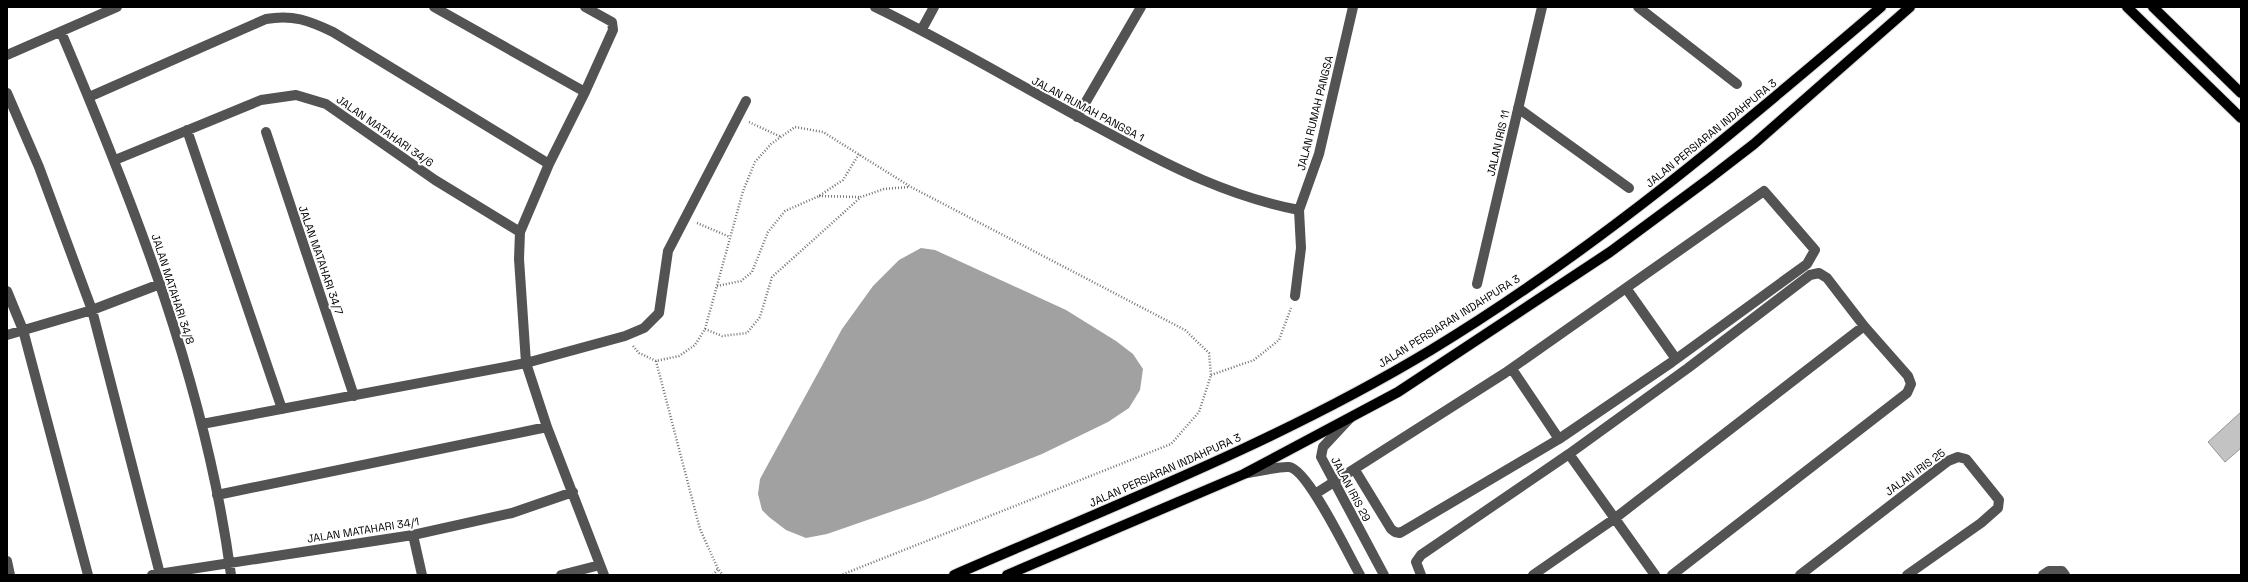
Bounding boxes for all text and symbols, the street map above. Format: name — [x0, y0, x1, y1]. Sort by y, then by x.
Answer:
street label: JALAN RUMAH PANGSA — [1294, 54, 1336, 172]
street label: JALAN RUMAH PANGSA 1 — [1029, 73, 1147, 145]
street label: JALAN PERSIARAN INDAHPURA 3 — [1643, 75, 1780, 190]
street label: JALAN MATAHARI 34/6 — [334, 92, 436, 170]
street label: JALAN IRIS 11 — [1484, 109, 1512, 177]
street label: JALAN MATAHARI 34/7 — [296, 203, 346, 317]
street label: JALAN MATAHARI 34/8 — [149, 232, 198, 346]
street label: JALAN PERSIARAN INDAHPURA 3 — [1375, 271, 1523, 371]
street label: JALAN PERSIARAN INDAHPURA 3 — [1087, 430, 1243, 510]
street label: JALAN IRIS 25 — [1882, 445, 1948, 499]
street label: JALAN IRIS 29 — [1328, 454, 1374, 524]
street label: JALAN MATAHARI 34/1 — [306, 514, 420, 546]

